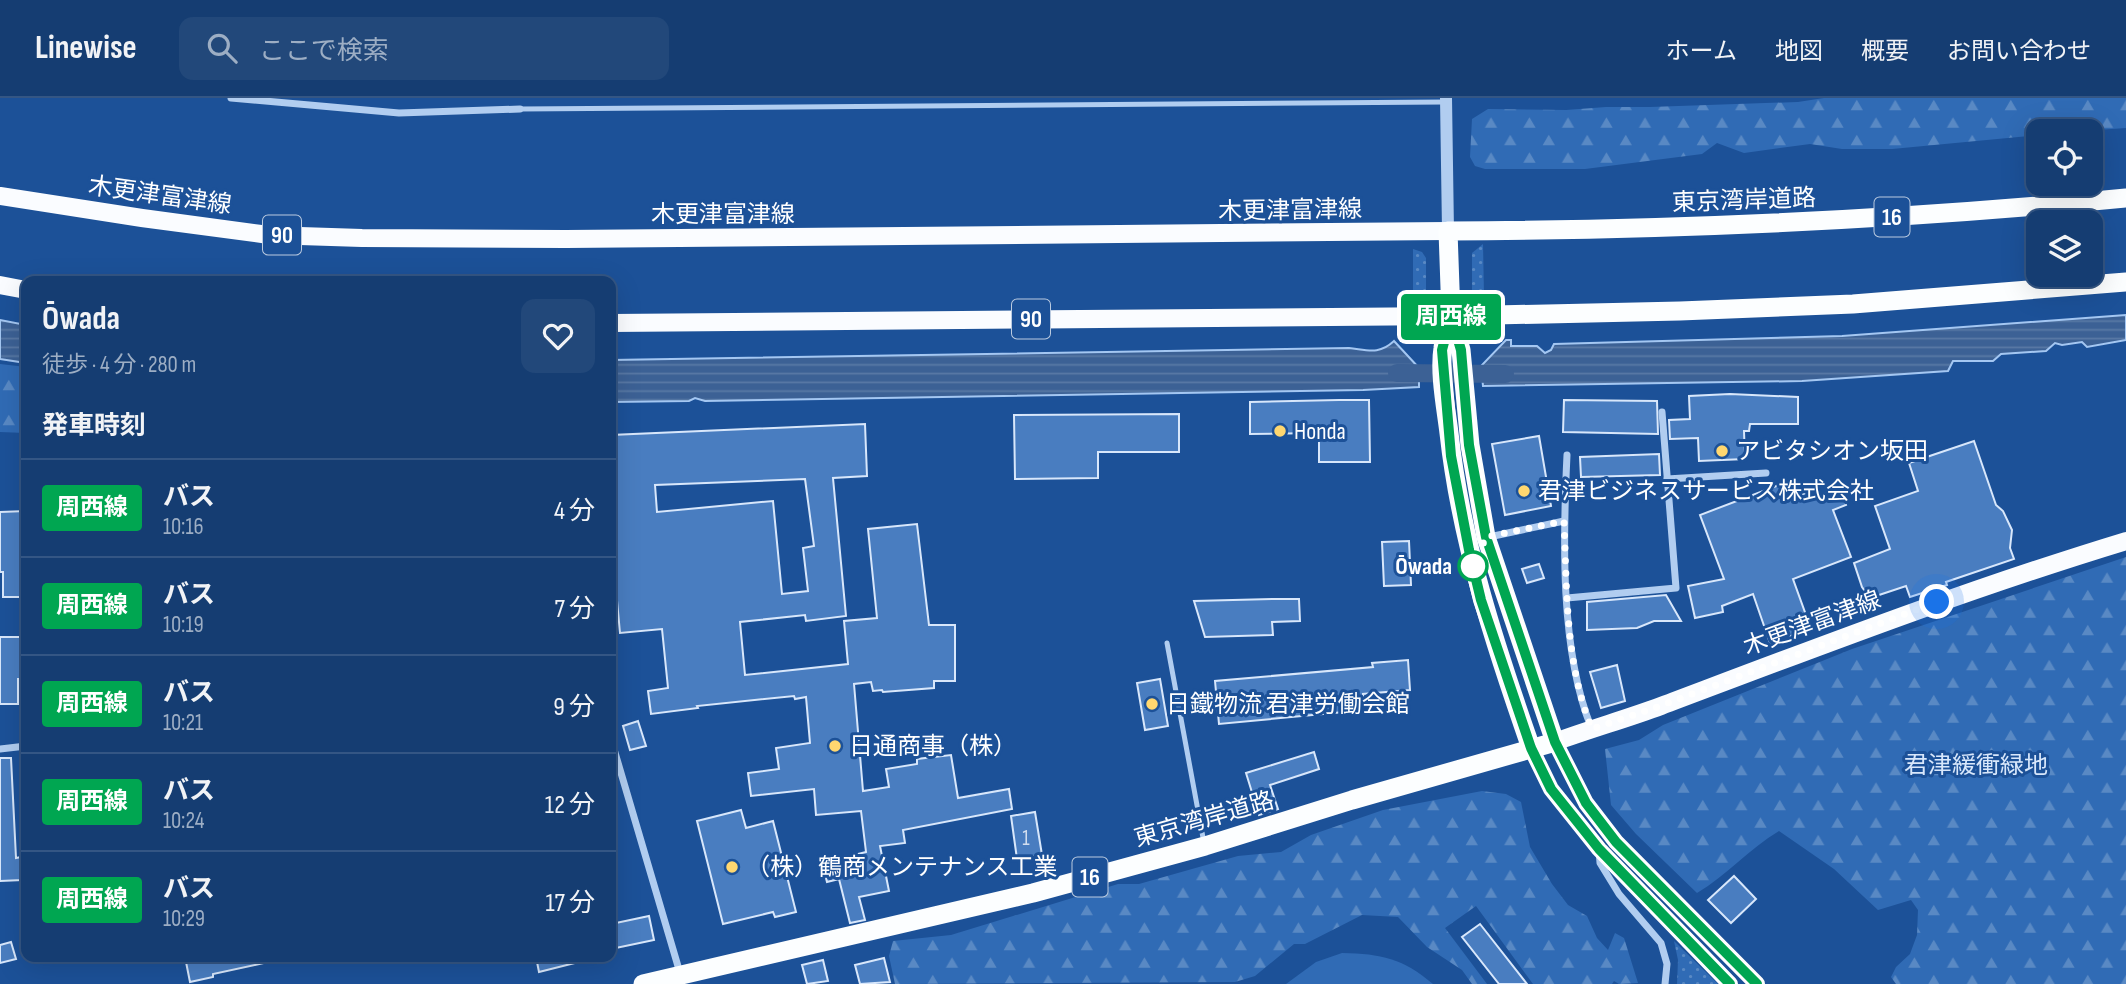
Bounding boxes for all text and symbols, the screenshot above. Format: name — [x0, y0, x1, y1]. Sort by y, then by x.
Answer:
search box — [179, 17, 669, 80]
text: Linewise — [35, 28, 137, 68]
icon: search — [203, 29, 241, 67]
text: ここで検索 — [259, 36, 389, 67]
text: ホーム — [1666, 37, 1737, 66]
text: 地図 — [1775, 37, 1823, 66]
text: 概要 — [1861, 37, 1909, 66]
text: お問い合わせ — [1947, 37, 2091, 66]
map controls — [2026, 119, 2103, 287]
button: locate — [2026, 119, 2103, 196]
street label: 木更津富津線 — [87, 171, 233, 220]
street label: 東京湾岸道路 — [1672, 183, 1816, 218]
street label: 木更津富津線 — [1218, 195, 1362, 226]
road number: 16 — [1874, 198, 1910, 236]
street label: 木更津富津線 — [651, 200, 795, 229]
button: layers — [2026, 210, 2103, 287]
road number: 90 — [263, 216, 301, 254]
line badge: 周西線 — [1411, 294, 1491, 340]
text: Ōwada — [42, 299, 120, 339]
button: heart — [521, 299, 595, 373]
road number: 90 — [1012, 300, 1050, 339]
text: 周西線 — [1415, 302, 1487, 331]
text: 徒歩 · 4 分 · 280 m — [42, 351, 196, 379]
text: 発車時刻 — [42, 411, 146, 442]
place label: Honda — [1294, 417, 1346, 446]
marker: Honda — [1272, 423, 1288, 439]
place label: アビタシオン坂田 — [1736, 437, 1928, 466]
marker: アビタシオン坂田 — [1714, 443, 1730, 459]
place label: 君津ビジネスサービス株式会社 — [1538, 477, 1874, 506]
text: バス — [163, 482, 215, 513]
marker: 君津ビジネスサービス株式会社 — [1516, 483, 1532, 499]
text: 周西線 — [56, 493, 128, 522]
text: 4 分 — [554, 496, 595, 527]
text: 10:16 — [163, 513, 204, 541]
marker: Ōwada — [1458, 551, 1488, 581]
place label: Ōwada — [1395, 552, 1452, 581]
text: バス — [163, 580, 215, 611]
your location — [1919, 584, 1954, 619]
street label: 木更津富津線 — [1740, 585, 1885, 662]
text: 周西線 — [56, 591, 128, 620]
text: 7 分 — [554, 594, 595, 625]
text: 10:19 — [163, 611, 204, 639]
text: バス — [163, 678, 215, 709]
text: 周西線 — [56, 689, 128, 718]
place label: 日鐵物流 君津労働会館 — [1166, 690, 1410, 719]
text: 9 分 — [553, 692, 595, 723]
marker: 日鐵物流 君津労働会館 — [1144, 696, 1160, 712]
text: 10:21 — [163, 709, 203, 737]
place label: 日通商事（株） — [849, 732, 1017, 761]
marker: 日通商事（株） — [827, 738, 843, 754]
park label: 君津緩衝緑地 — [1904, 751, 2048, 780]
text: バス — [163, 776, 215, 807]
street label: 東京湾岸道路 — [1131, 786, 1277, 853]
text: 周西線 — [56, 787, 128, 816]
text: 12 分 — [545, 790, 595, 821]
text: 10:24 — [163, 807, 204, 835]
house number: 1 — [1022, 826, 1030, 851]
place label: （株）鶴商メンテナンス工業 — [746, 853, 1058, 882]
road number: 16 — [1072, 858, 1108, 897]
marker: （株）鶴商メンテナンス工業 — [724, 859, 740, 875]
text: バス — [163, 874, 215, 905]
text: 周西線 — [56, 885, 128, 914]
text: 17 分 — [545, 888, 595, 919]
text: 10:29 — [163, 905, 205, 933]

